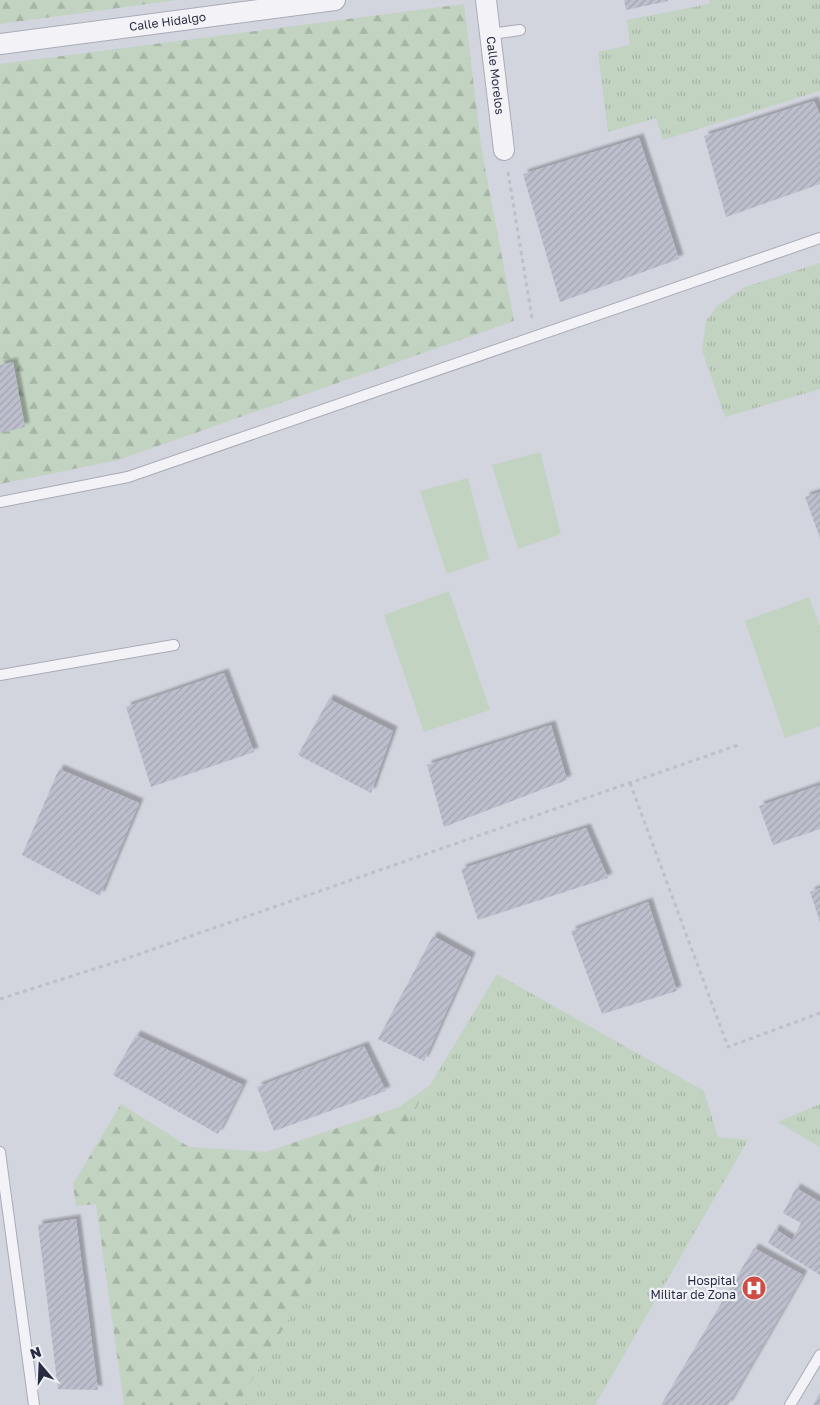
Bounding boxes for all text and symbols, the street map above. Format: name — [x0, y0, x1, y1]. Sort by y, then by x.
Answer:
street label: Calle Hidalgo — [128, 9, 207, 34]
street label: Calle Morelos — [483, 35, 508, 115]
place label: Hospital Militar de Zona — [650, 1273, 736, 1302]
hospital icon: Hospital Militar de Zona — [741, 1275, 767, 1301]
north arrow — [15, 1340, 65, 1390]
text: N — [28, 1342, 43, 1362]

